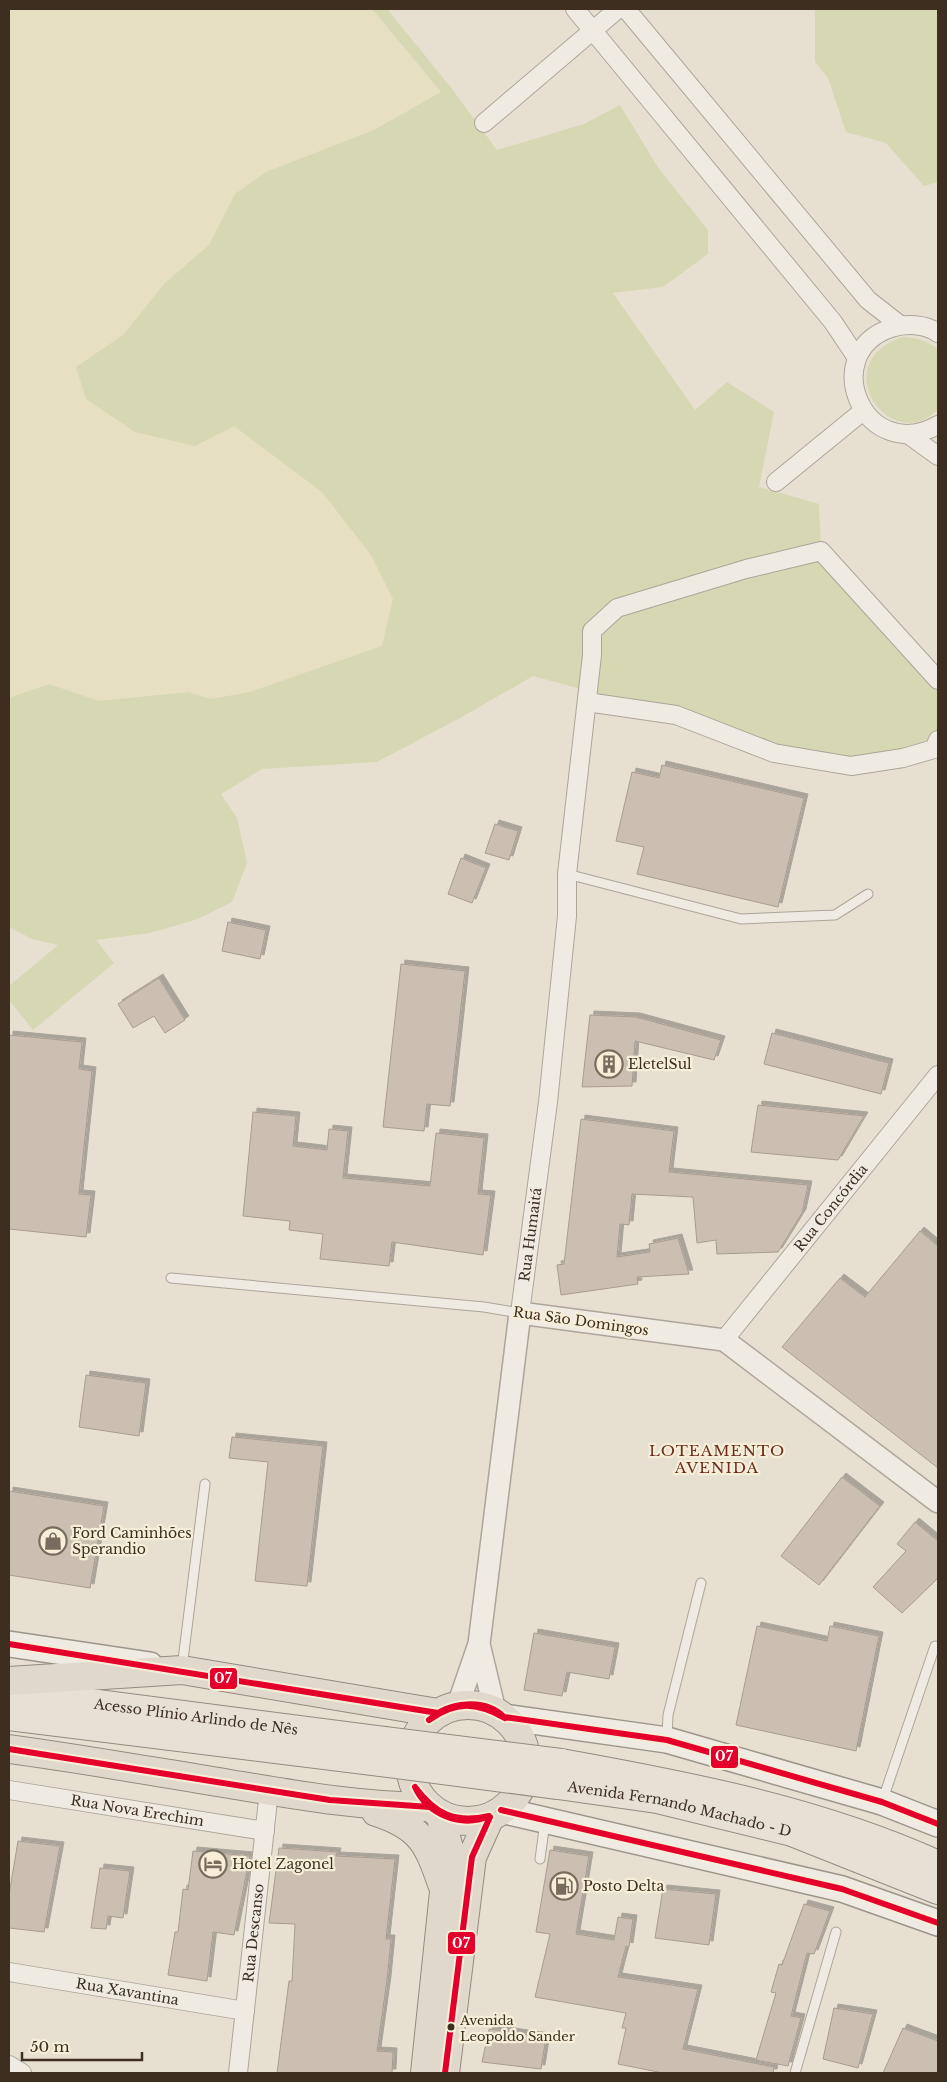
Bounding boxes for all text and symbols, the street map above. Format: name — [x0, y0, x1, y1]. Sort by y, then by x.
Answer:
building icon: EletelSul — [594, 1049, 624, 1079]
place label: EletelSul — [628, 1055, 692, 1073]
street label: Rua Concórdia — [790, 1160, 872, 1255]
street label: Rua Humaitá — [515, 1186, 546, 1283]
street label: Rua São Domingos — [512, 1303, 650, 1339]
district label: LOTEAMENTO AVENIDA — [649, 1441, 785, 1477]
place label: Ford Caminhões Sperandio — [72, 1524, 192, 1558]
shop icon: Ford Caminhões Sperandio — [38, 1526, 68, 1556]
line badge: 07 — [209, 1667, 238, 1690]
text: 07 — [214, 1669, 233, 1687]
street label: Acesso Plínio Arlindo de Nês — [92, 1695, 299, 1739]
line badge: 07 — [710, 1745, 739, 1769]
text: 07 — [715, 1747, 734, 1765]
street label: Avenida Fernando Machado - D — [565, 1777, 793, 1841]
street label: Rua Nova Erechim — [69, 1791, 205, 1830]
hotel icon: Hotel Zagonel — [198, 1849, 228, 1879]
place label: Hotel Zagonel — [232, 1855, 334, 1873]
fuel station icon: Posto Delta — [549, 1871, 579, 1901]
place label: Posto Delta — [583, 1877, 664, 1895]
street label: Rua Descanso — [239, 1883, 268, 1983]
line badge: 07 — [447, 1931, 476, 1955]
text: 07 — [452, 1934, 471, 1952]
street label: Rua Xavantina — [75, 1974, 180, 2009]
place label: Avenida Leopoldo Sander — [459, 2012, 576, 2045]
marker: Avenida Leopoldo Sander — [446, 2022, 456, 2032]
scale bar — [22, 2030, 142, 2062]
text: 50 m — [30, 2037, 70, 2056]

